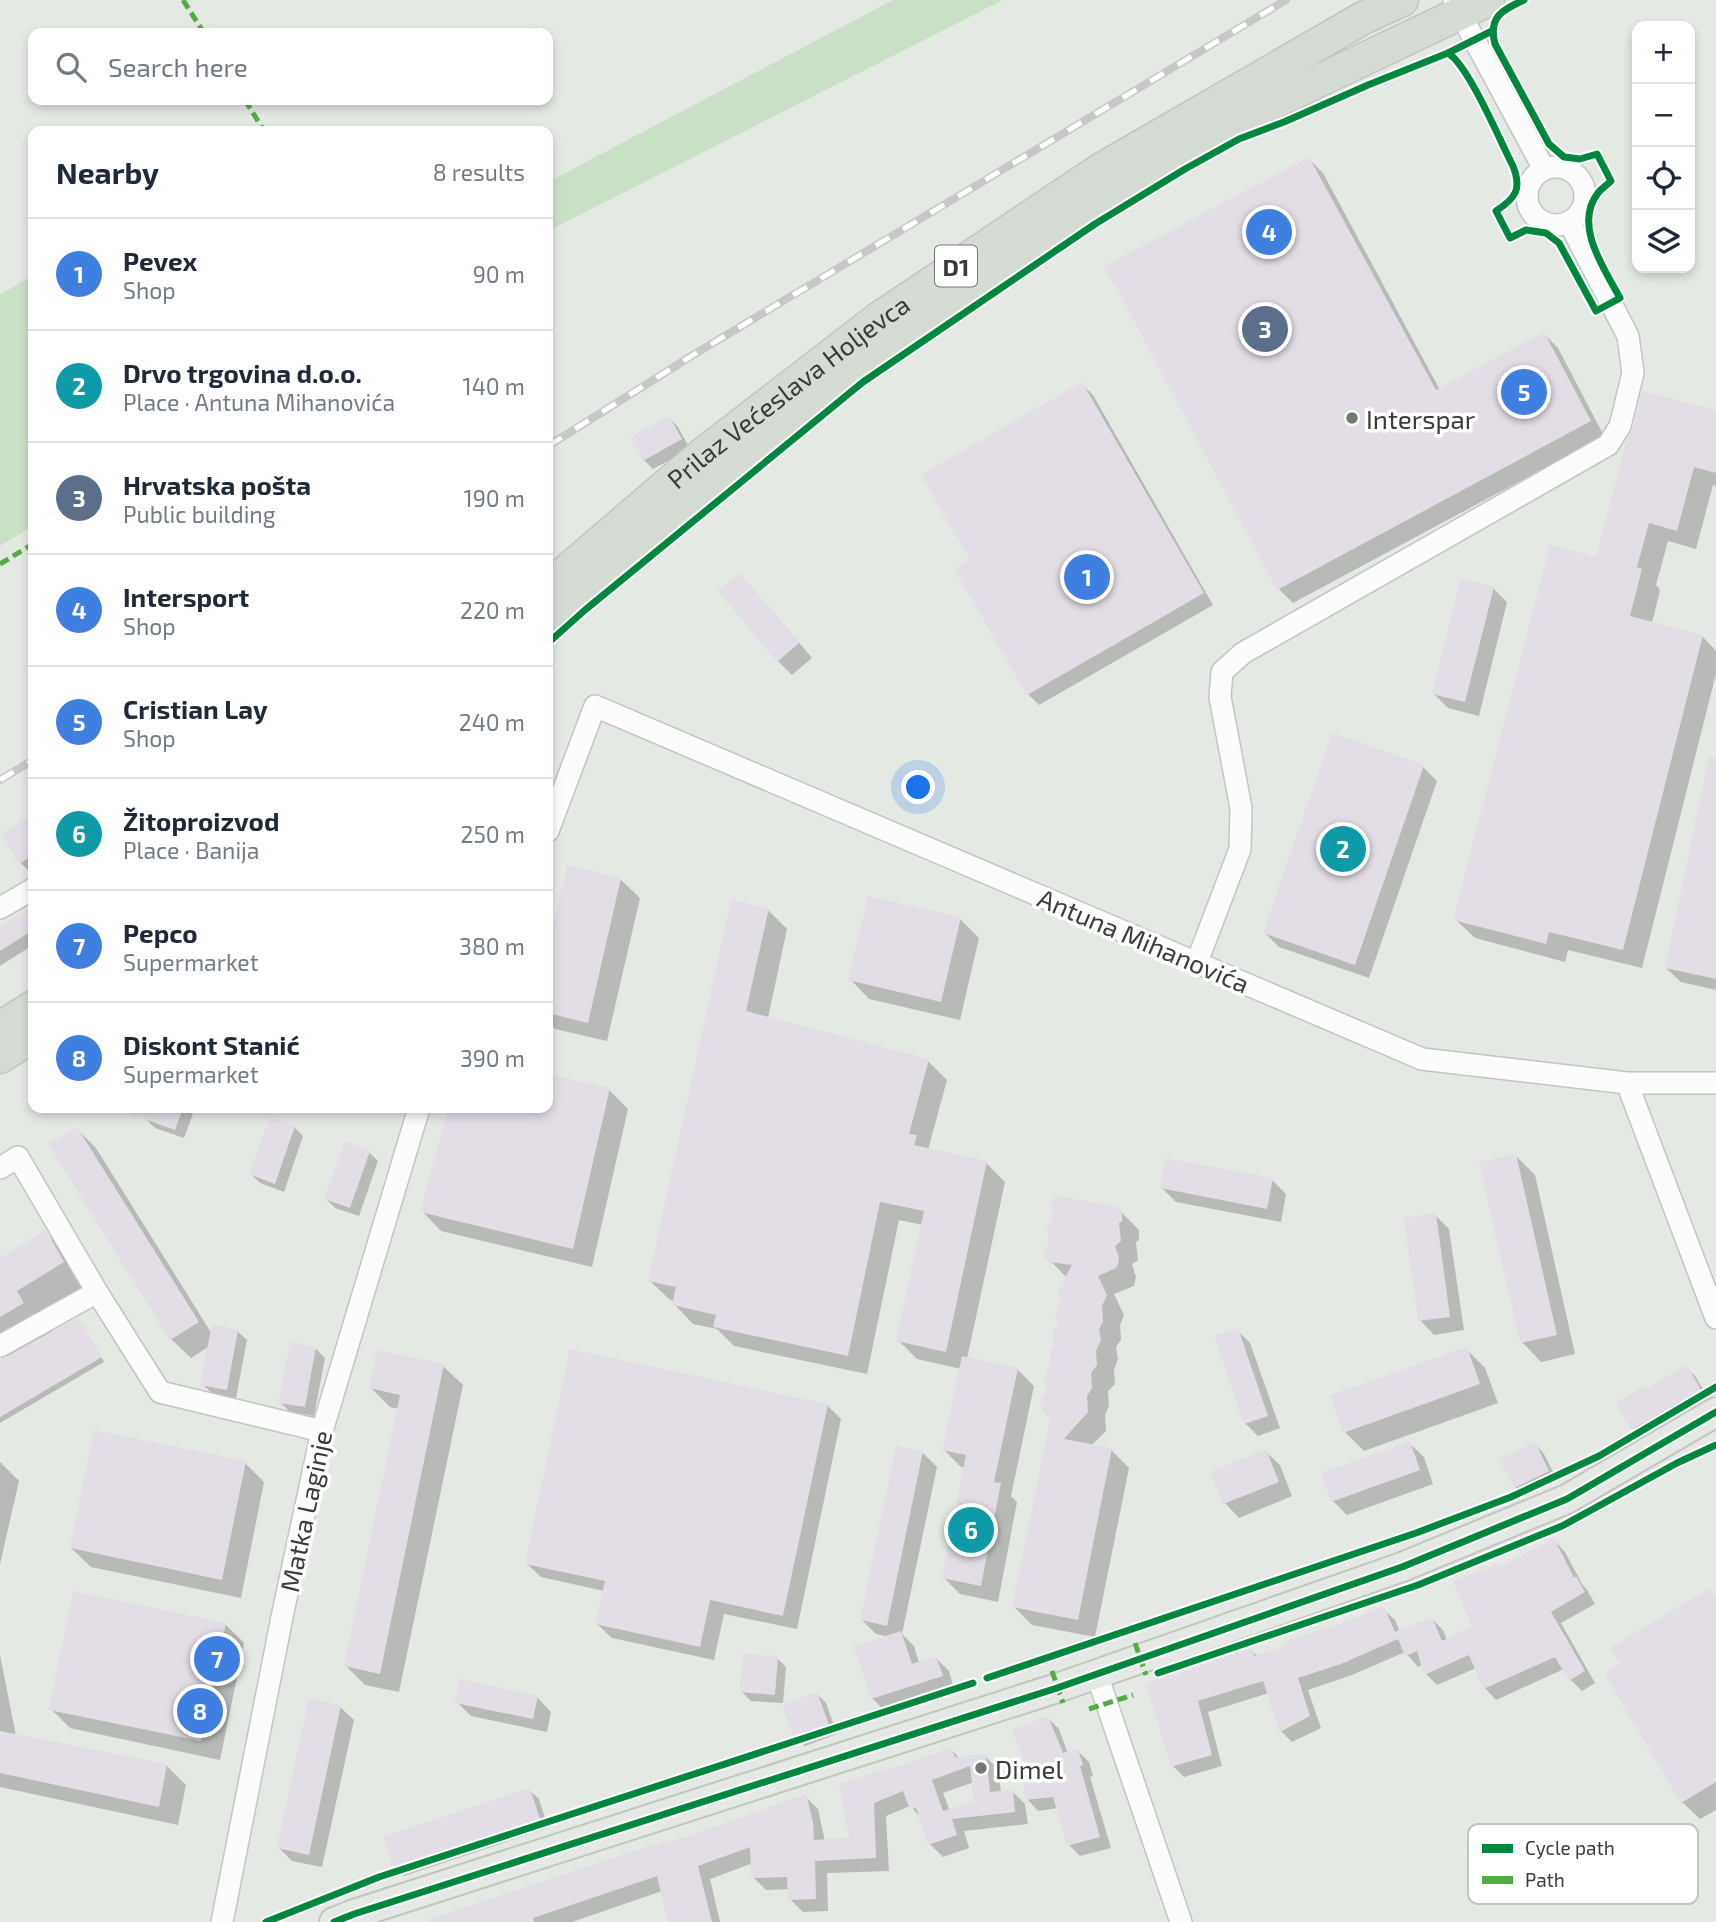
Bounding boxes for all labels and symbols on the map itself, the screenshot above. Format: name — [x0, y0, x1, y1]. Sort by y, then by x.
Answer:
pin: 4 — [1246, 206, 1292, 258]
road number: D1 — [935, 246, 977, 286]
street label: Prilaz Većeslava Holjevca — [660, 287, 915, 494]
pin: 3 — [1242, 303, 1288, 355]
pin: 5 — [1501, 366, 1547, 418]
place label: Interspar — [1366, 403, 1475, 434]
marker: Interspar — [1344, 410, 1360, 426]
pin: 1 — [1064, 551, 1110, 603]
your location — [901, 770, 935, 804]
pin: 2 — [1320, 823, 1366, 875]
street label: Antuna Mihanovića — [1034, 881, 1254, 999]
street label: Matka Laginje — [273, 1427, 337, 1595]
pin: 6 — [948, 1504, 994, 1556]
pin: 7 — [194, 1633, 240, 1685]
pin: 8 — [177, 1685, 223, 1737]
place label: Dimel — [995, 1753, 1063, 1784]
marker: Dimel — [973, 1760, 989, 1776]
legend — [1468, 1824, 1698, 1904]
text: Cycle path — [1525, 1836, 1615, 1859]
text: Path — [1525, 1868, 1565, 1891]

